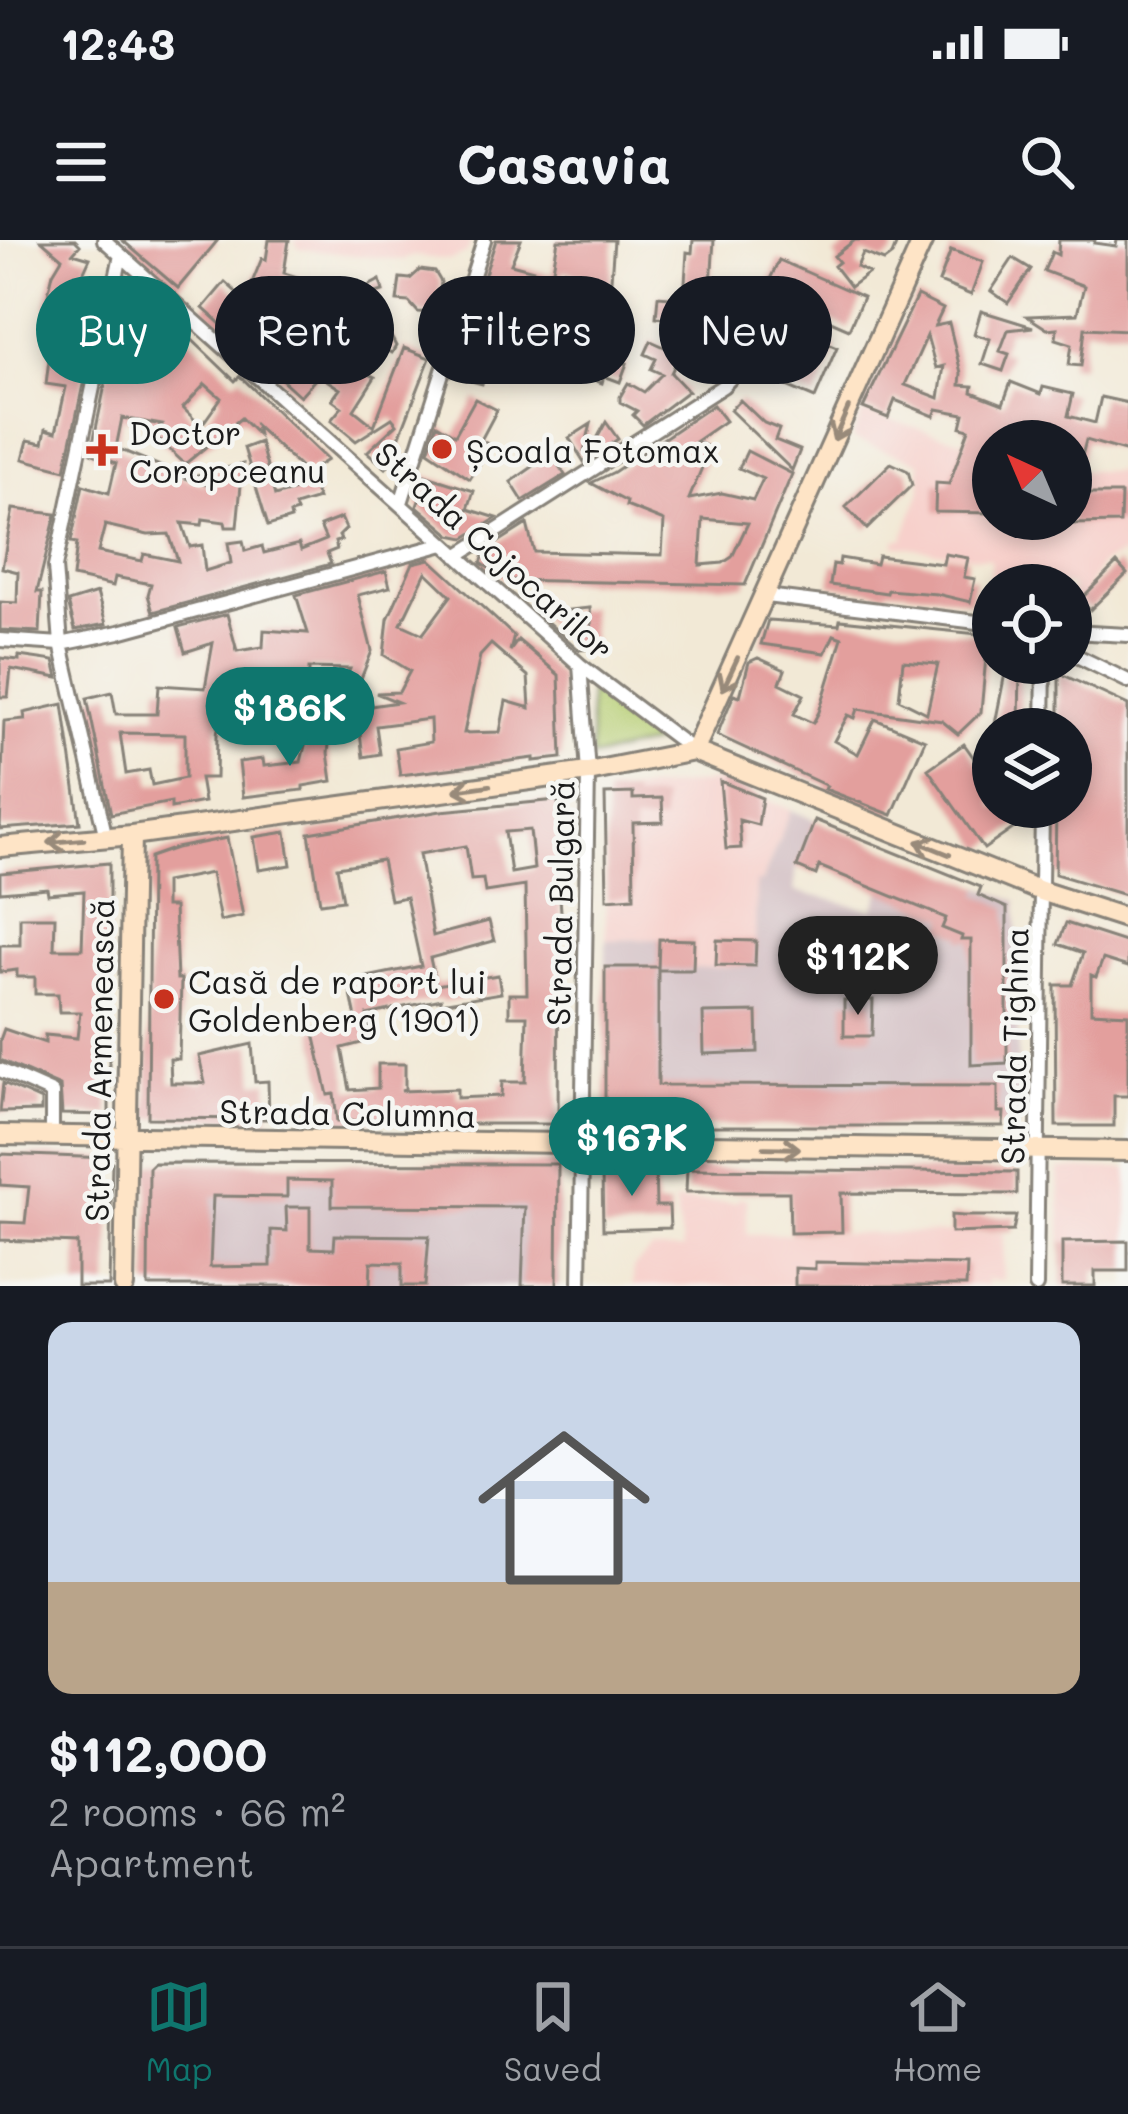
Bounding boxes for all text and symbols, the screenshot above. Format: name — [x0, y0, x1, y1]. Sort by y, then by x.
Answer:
text: 12:43 — [60, 13, 175, 71]
text: Casavia — [457, 127, 671, 198]
icon: menu — [48, 129, 114, 195]
icon: search — [1014, 129, 1080, 195]
chip: Buy — [36, 276, 191, 384]
chip: Rent — [215, 276, 394, 384]
chip: Filters — [418, 276, 635, 384]
chip: New — [659, 276, 832, 384]
one-way arrow — [829, 405, 851, 441]
place label: Doctor Coropceanu — [129, 410, 325, 491]
north arrow — [972, 420, 1092, 540]
map controls — [972, 420, 1092, 828]
place label: Școala Fotomax — [466, 428, 719, 472]
street label: Strada Cojocarilor — [367, 431, 623, 669]
marker: Doctor Coropceanu — [86, 434, 118, 466]
marker: Școala Fotomax — [429, 436, 455, 462]
button: locate — [972, 564, 1092, 684]
one-way arrow — [717, 655, 739, 691]
pin: $186K — [206, 667, 374, 769]
text: $186K — [233, 680, 347, 731]
button: layers — [972, 708, 1092, 828]
one-way arrow — [453, 777, 492, 800]
street label: Strada Bulgară — [535, 780, 583, 1026]
one-way arrow — [47, 830, 86, 853]
one-way arrow — [915, 836, 952, 857]
street label: Strada Armenească — [74, 898, 122, 1222]
pin: $112K — [774, 916, 942, 1018]
street label: Strada Tighina — [989, 927, 1037, 1165]
text: $112K — [805, 929, 911, 980]
place label: Casă de raport lui Goldenberg (1901) — [188, 959, 486, 1040]
marker: Casă de raport lui Goldenberg (1901) — [151, 986, 177, 1012]
street label: Strada Columna — [219, 1088, 477, 1136]
pin: $167K — [548, 1097, 716, 1199]
text: $167K — [576, 1110, 688, 1161]
one-way arrow — [762, 1137, 801, 1159]
icon: home — [456, 1400, 672, 1616]
text: $112,000 — [48, 1718, 267, 1785]
text: 2 rooms · 66 m² — [48, 1785, 345, 1836]
text: Apartment — [48, 1836, 254, 1887]
tab: Map — [145, 1974, 213, 2089]
tab: Saved — [504, 1974, 602, 2089]
tab: Home — [893, 1974, 982, 2089]

